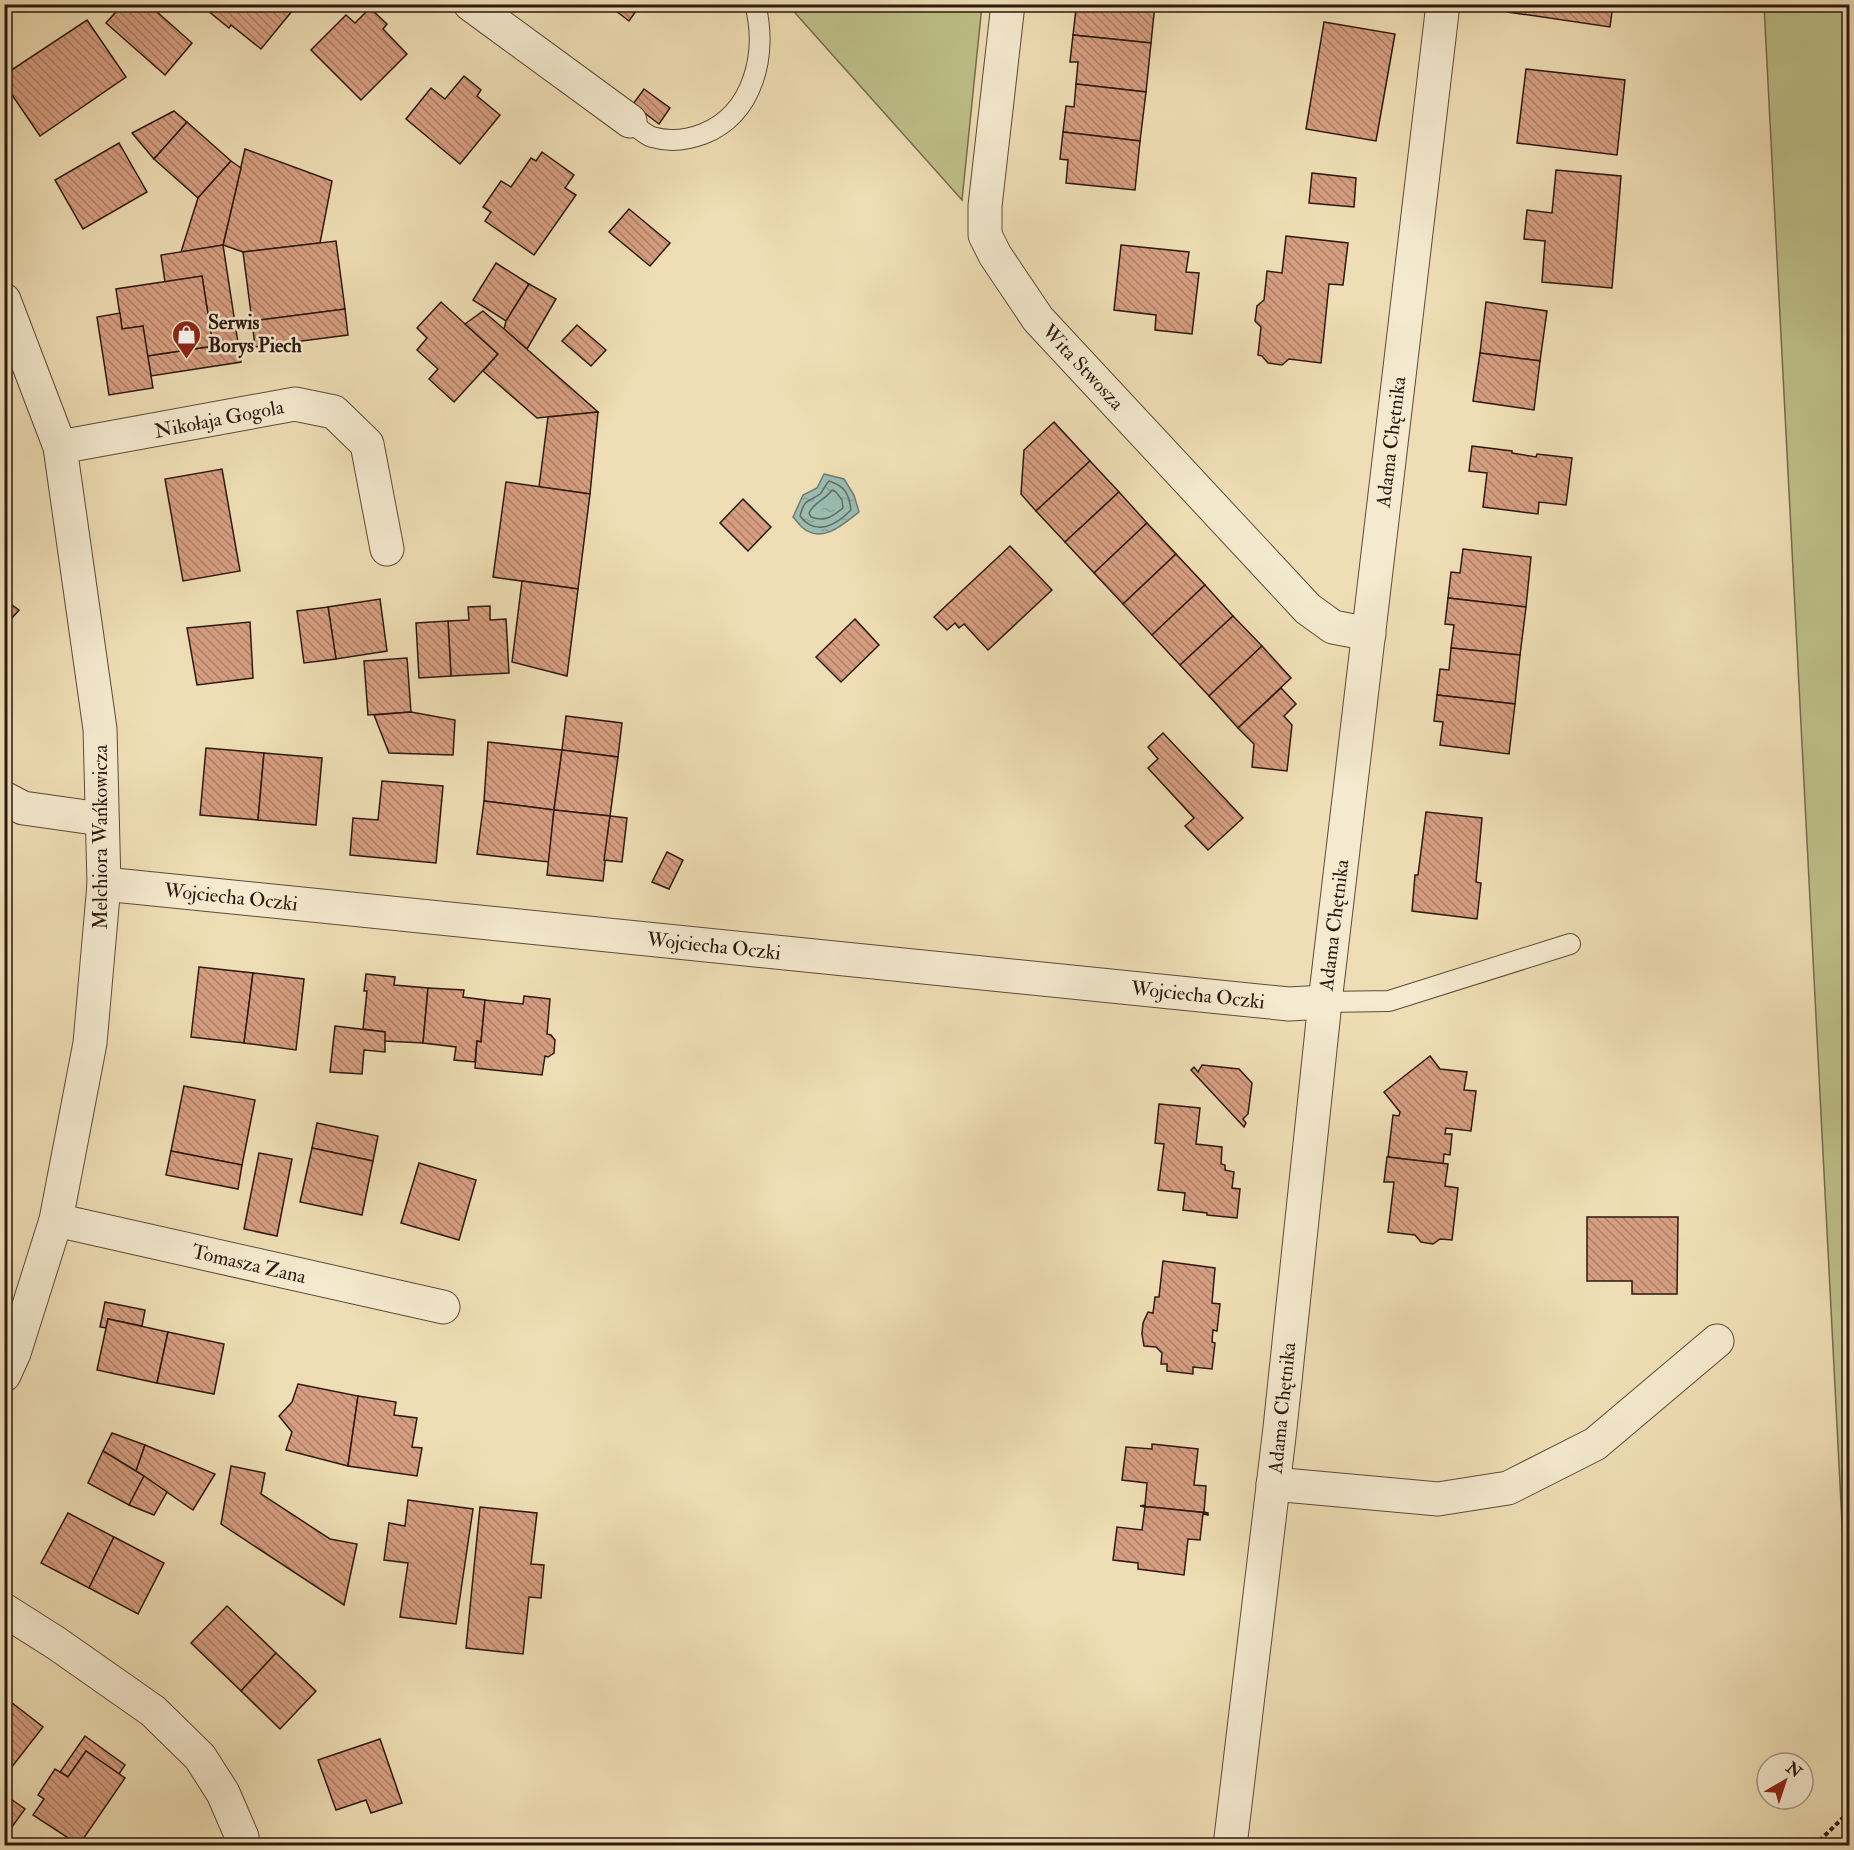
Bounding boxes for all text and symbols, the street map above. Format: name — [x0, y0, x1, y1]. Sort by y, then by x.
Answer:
place label: Serwis Borys Piech — [208, 310, 302, 359]
shop icon: Serwis Borys Piech — [171, 318, 203, 360]
street label: Wita Stwosza — [1036, 318, 1130, 416]
street label: Adama Chętnika — [1370, 374, 1412, 510]
street label: Nikołaja Gogola — [152, 394, 287, 444]
street label: Melchiora Wańkowicza — [88, 744, 113, 930]
street label: Adama Chętnika — [1313, 857, 1355, 993]
street label: Wojciecha Oczki — [162, 877, 299, 916]
street label: Wojciecha Oczki — [645, 926, 782, 965]
street label: Wojciecha Oczki — [1129, 975, 1266, 1014]
street label: Tomasza Zana — [189, 1239, 309, 1289]
street label: Adama Chętnika — [1263, 1340, 1301, 1476]
north arrow — [1755, 1751, 1815, 1811]
text: N — [1781, 1757, 1806, 1783]

